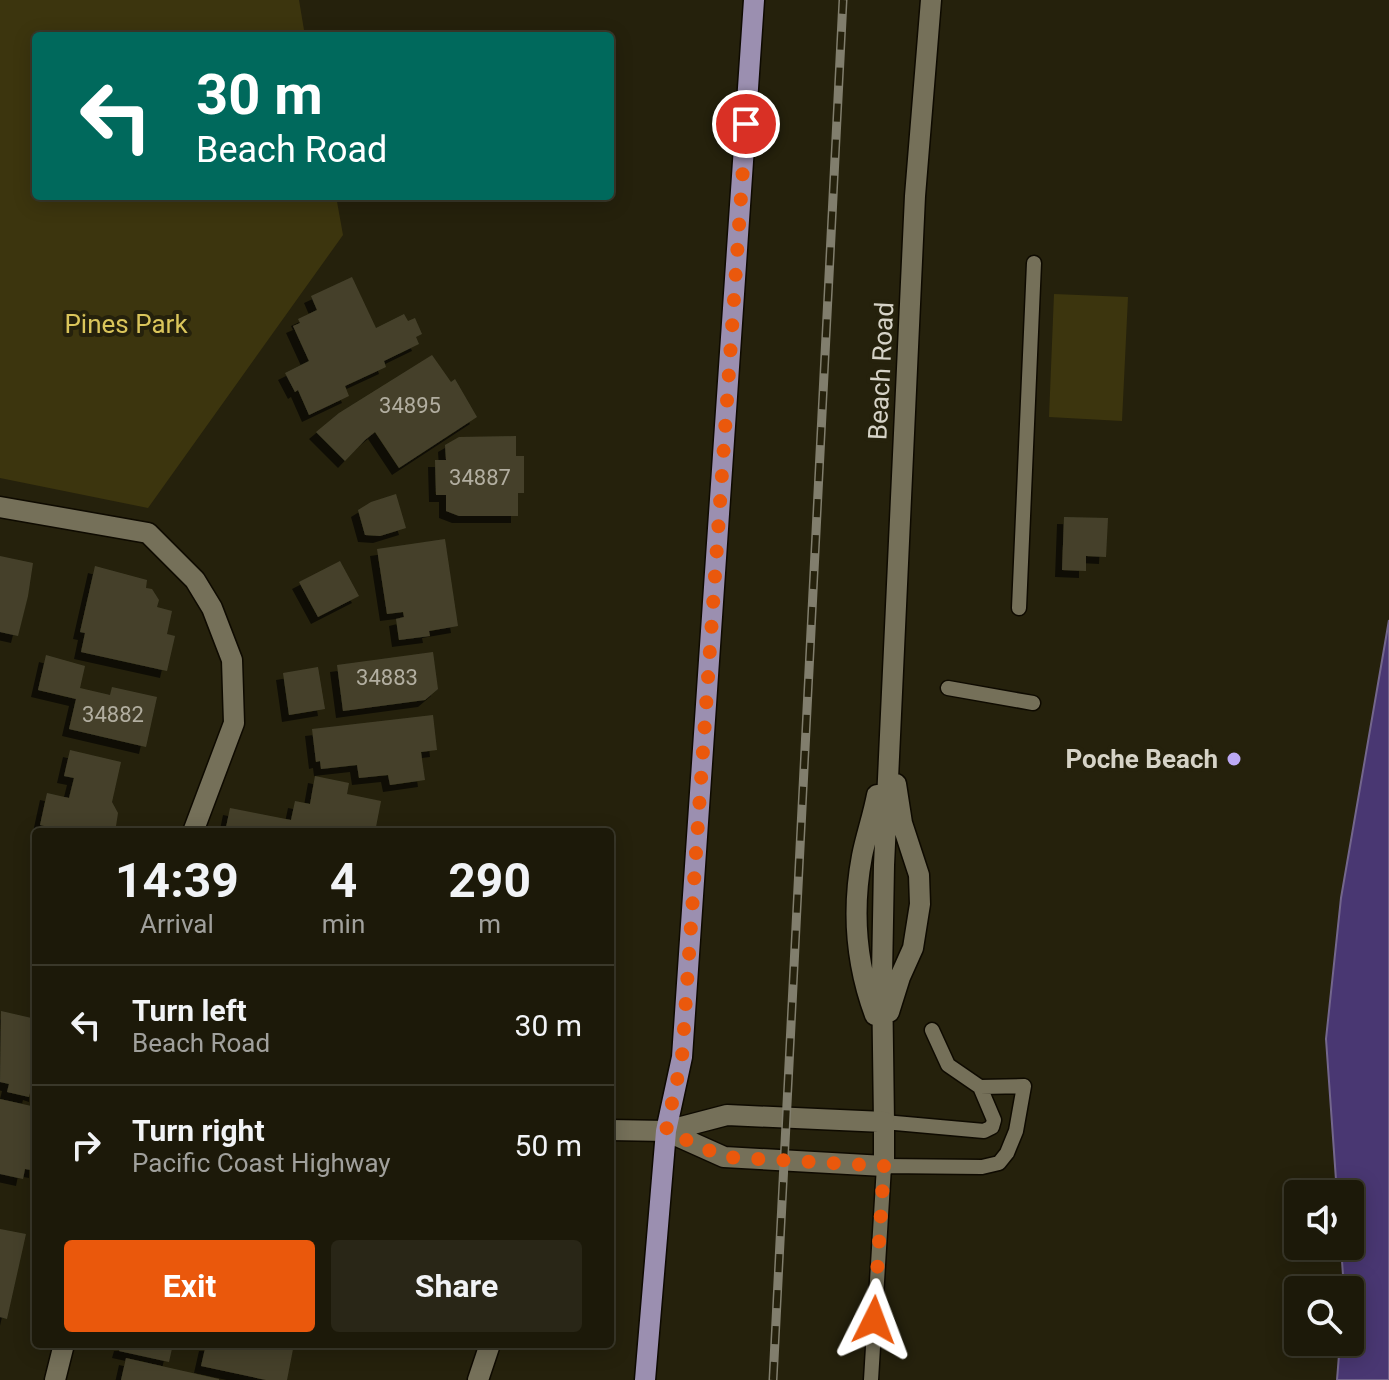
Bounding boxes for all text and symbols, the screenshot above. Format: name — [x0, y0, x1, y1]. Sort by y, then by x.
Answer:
text: 30 m — [196, 62, 323, 128]
icon: left — [64, 64, 168, 168]
pin — [712, 90, 780, 158]
icon: arrive — [724, 102, 768, 146]
text: Beach Road — [196, 129, 387, 171]
street label: Beach Road — [862, 301, 900, 441]
park label: Pines Park — [64, 309, 188, 339]
house number: 34895 — [379, 393, 441, 418]
house number: 34887 — [449, 465, 511, 490]
house number: 34883 — [356, 665, 418, 690]
house number: 34882 — [82, 702, 144, 727]
place label: Poche Beach — [1065, 744, 1218, 774]
marker: Poche Beach — [1225, 750, 1243, 768]
text: 14:39 — [115, 852, 239, 909]
text: 4 — [330, 852, 357, 909]
text: 290 — [448, 852, 531, 909]
text: Arrival — [140, 909, 214, 939]
text: min — [322, 909, 365, 939]
text: m — [478, 909, 501, 939]
text: Turn left — [132, 993, 247, 1028]
icon: left — [64, 1003, 108, 1047]
text: 30 m — [515, 1008, 582, 1043]
text: Beach Road — [132, 1028, 270, 1058]
text: Turn right — [132, 1113, 265, 1148]
icon: right — [64, 1123, 108, 1167]
text: 50 m — [515, 1128, 582, 1163]
text: Pacific Coast Highway — [132, 1148, 391, 1178]
map controls — [1284, 1180, 1364, 1356]
button: sound — [1284, 1180, 1364, 1260]
button: Exit — [64, 1240, 315, 1332]
button: Share — [331, 1240, 582, 1332]
button: search — [1284, 1276, 1364, 1356]
position arrow — [832, 1278, 916, 1362]

